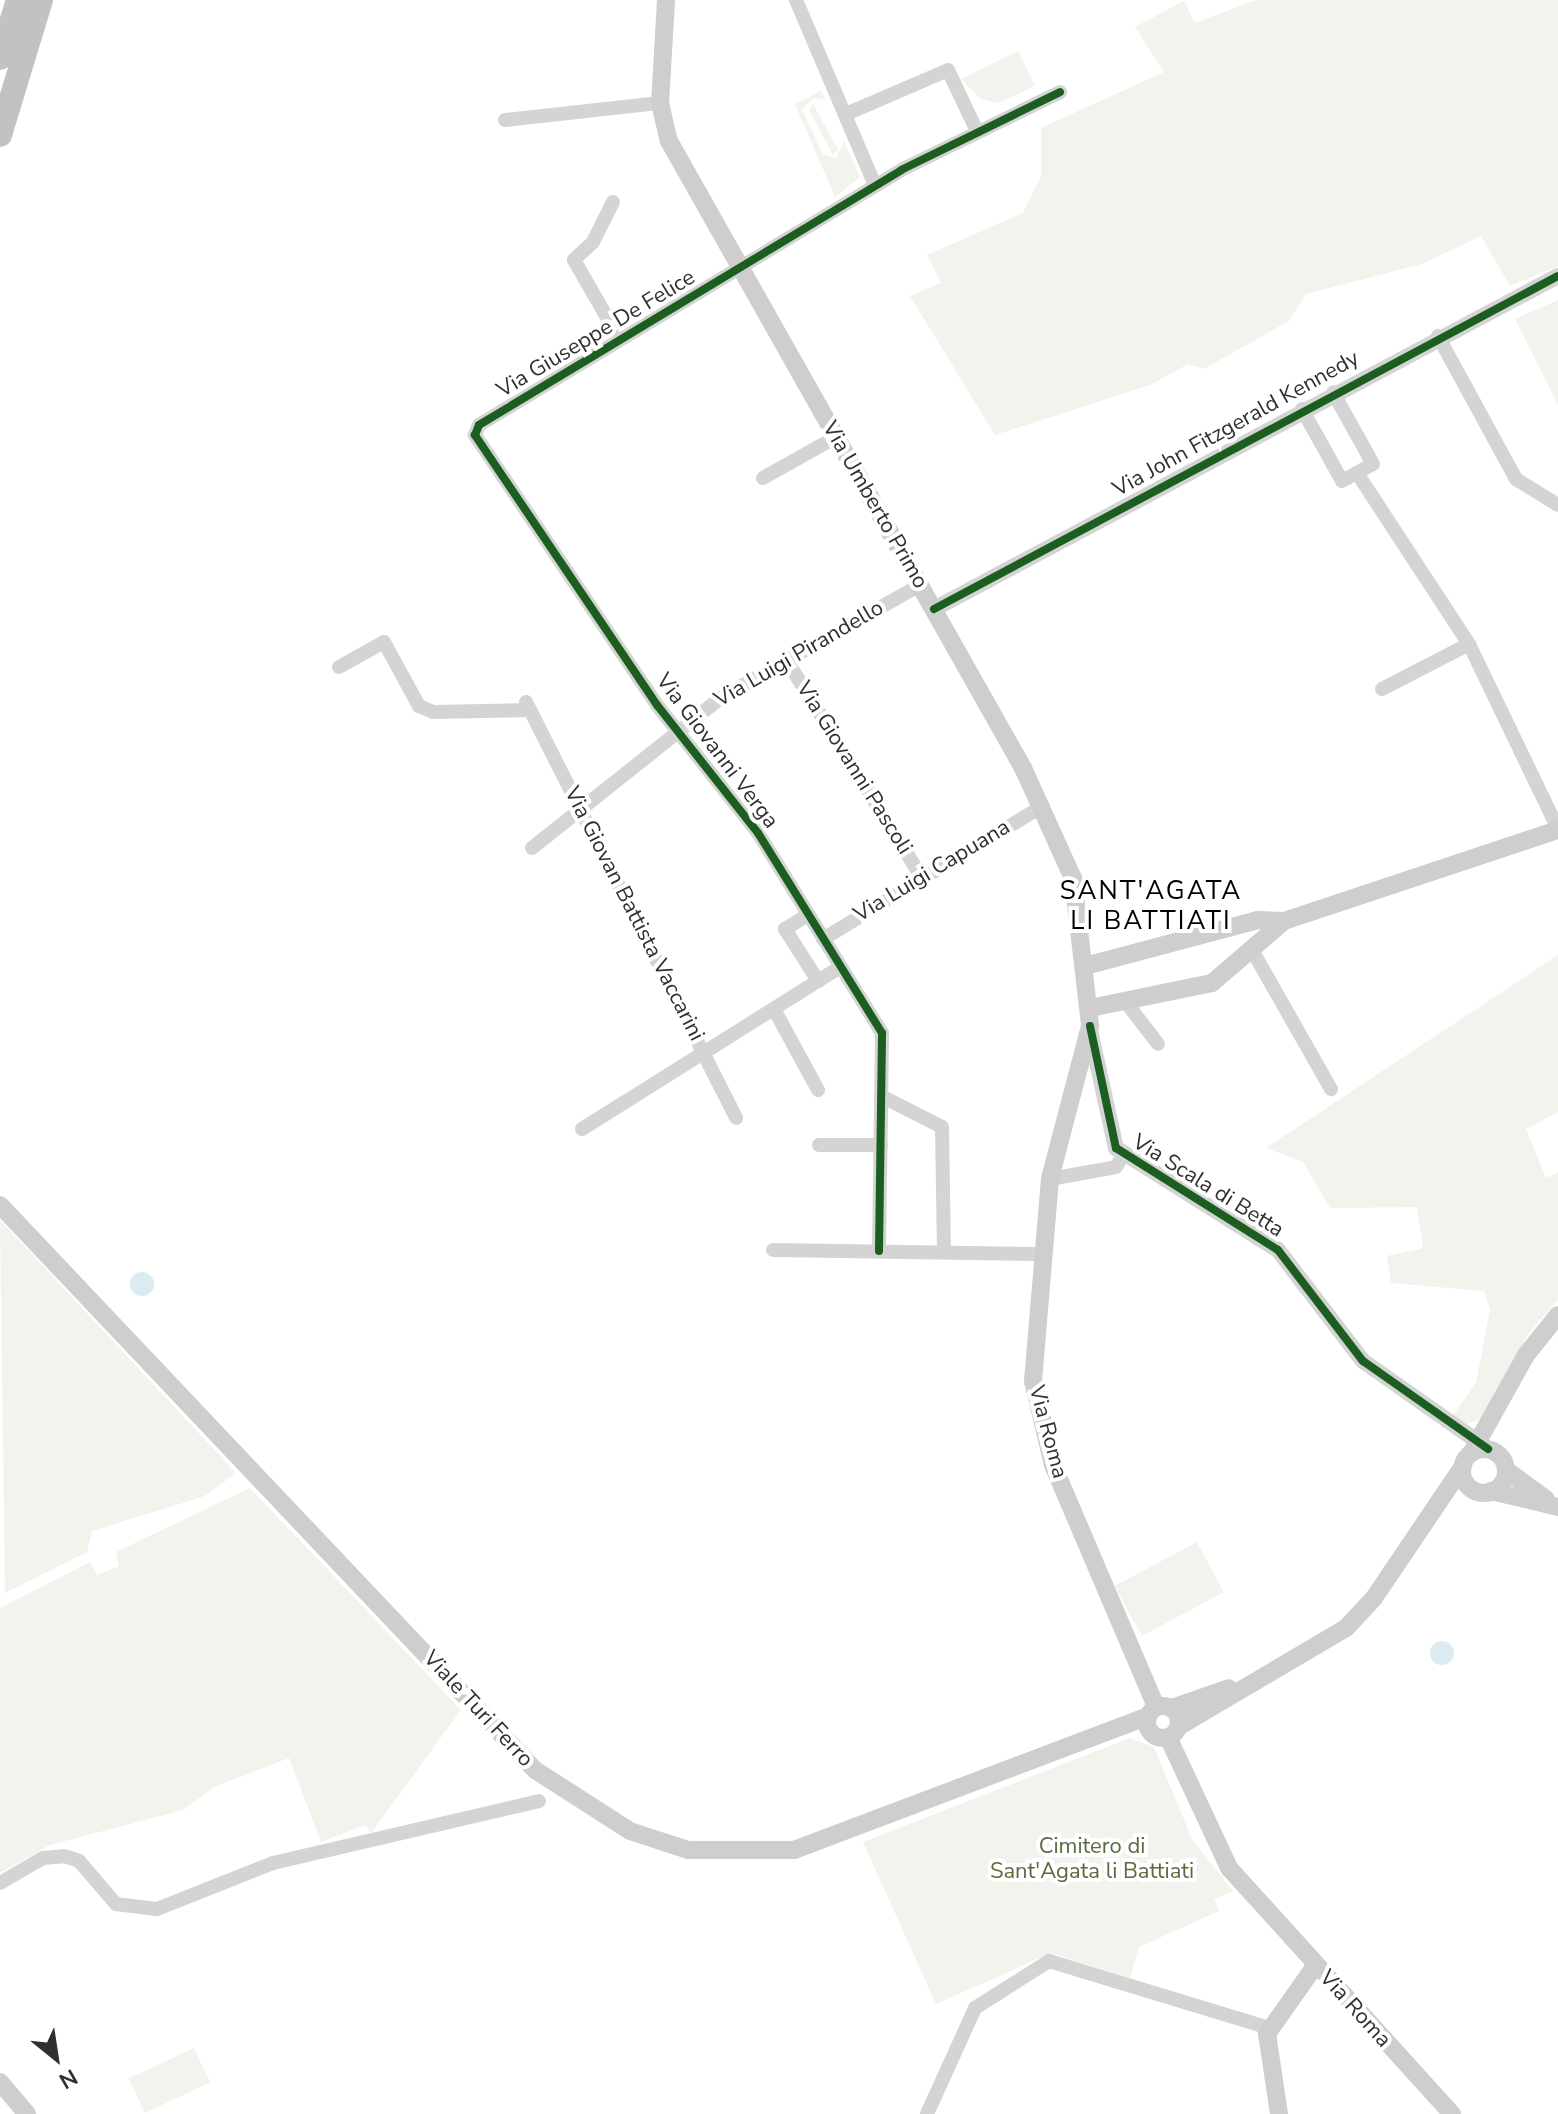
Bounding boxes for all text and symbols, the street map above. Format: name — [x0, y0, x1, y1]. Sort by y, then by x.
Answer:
street label: Via Giuseppe De Felice — [492, 264, 700, 404]
street label: Via John Fitzgerald Kennedy — [1108, 345, 1364, 503]
street label: Via Umberto Primo — [816, 417, 934, 593]
street label: Via Luigi Pirandello — [710, 595, 888, 713]
street label: Via Giovanni Verga — [650, 668, 784, 834]
street label: Via Giovanni Pascoli — [790, 677, 918, 859]
street label: Via Giovan Battista Vaccarini — [558, 782, 710, 1046]
street label: Via Luigi Capuana — [849, 814, 1015, 928]
district label: SANT'AGATA LI BATTIATI — [1060, 875, 1242, 936]
street label: Via Scala di Betta — [1127, 1129, 1289, 1243]
street label: Via Roma — [1023, 1383, 1073, 1481]
street label: Viale Turi Ferro — [417, 1645, 539, 1773]
park label: Cimitero di Sant'Agata li Battiati — [990, 1833, 1194, 1884]
street label: Via Roma — [1313, 1965, 1397, 2053]
north arrow — [16, 2018, 96, 2098]
text: N — [53, 2062, 83, 2096]

